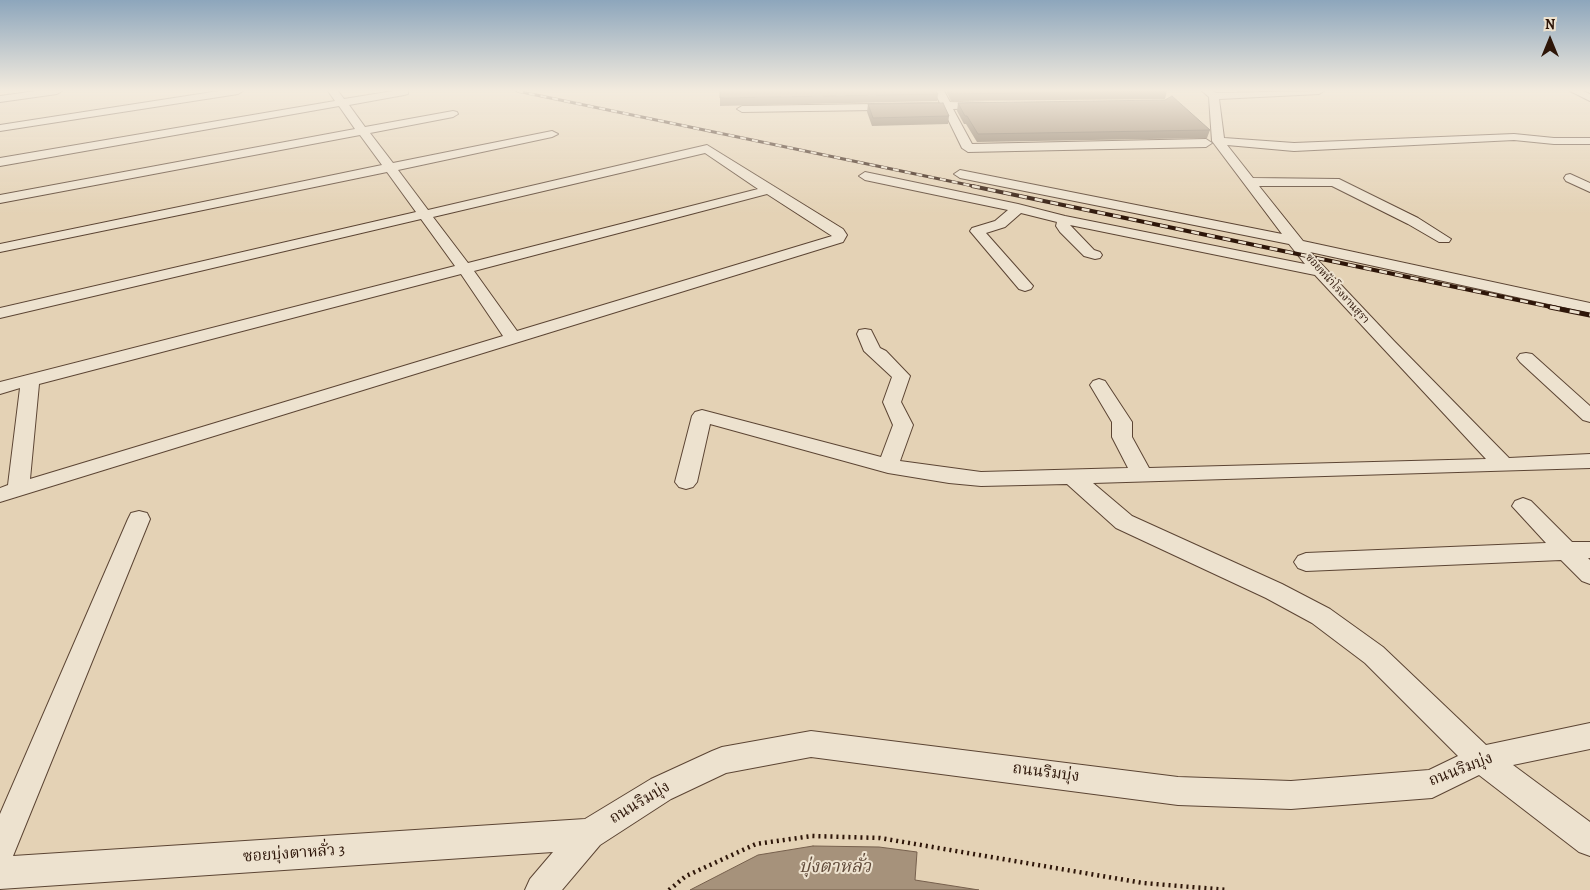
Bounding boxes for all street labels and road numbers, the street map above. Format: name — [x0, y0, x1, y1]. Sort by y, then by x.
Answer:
street label: ซอยหน้าโรงงานสุรา — [1302, 251, 1372, 327]
street label: ถนนริมบุ่ง — [1426, 749, 1496, 791]
street label: ถนนริมบุ่ง — [1011, 759, 1081, 787]
street label: ถนนริมบุ่ง — [606, 777, 674, 829]
street label: ซอยบุ่งตาหลั่ว 3 — [242, 841, 346, 867]

